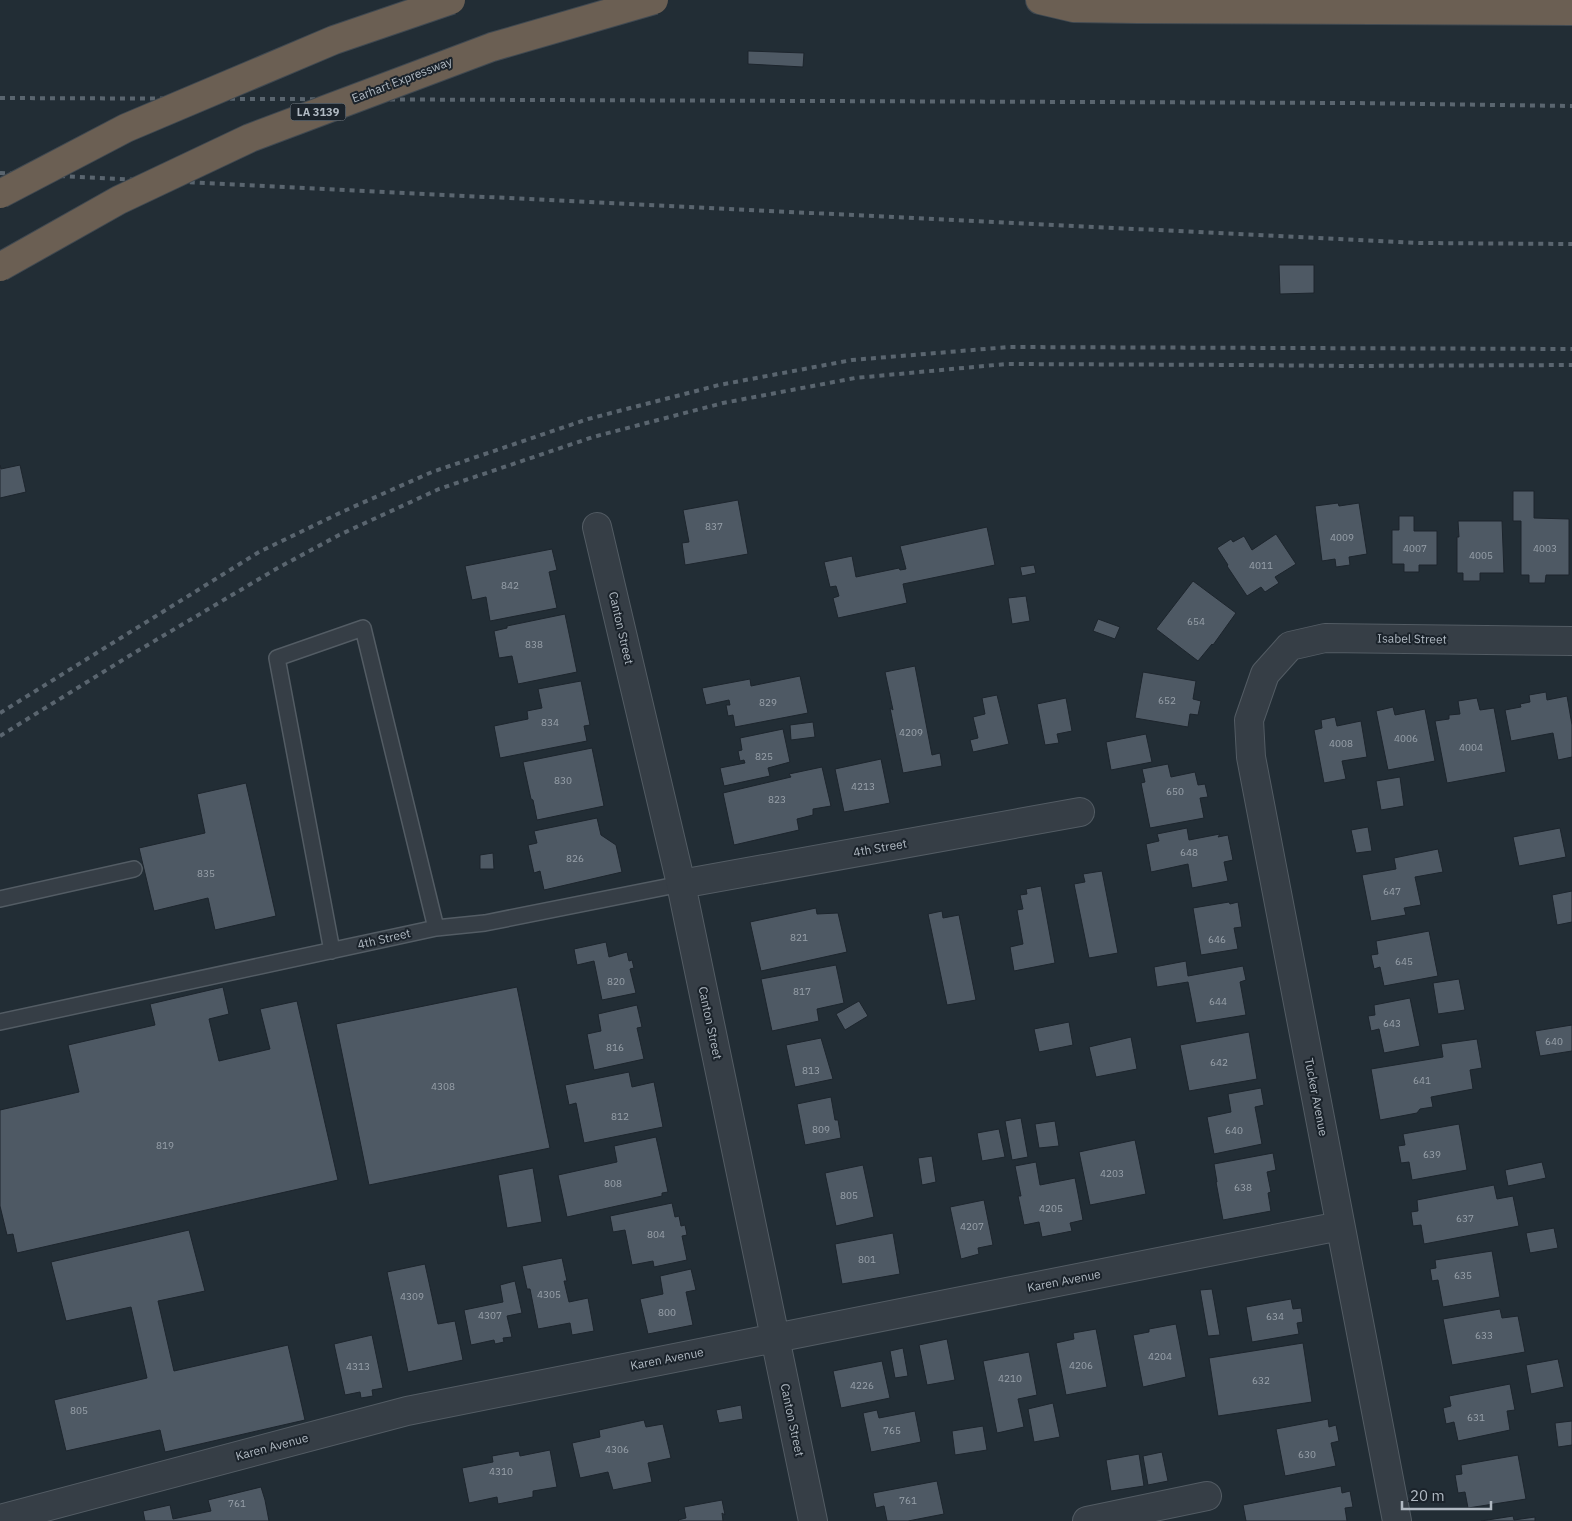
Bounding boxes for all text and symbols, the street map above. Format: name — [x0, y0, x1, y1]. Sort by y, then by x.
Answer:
street label: Earhart Expressway — [349, 53, 454, 106]
road number: LA 3139 — [290, 104, 346, 120]
house number: 837 — [705, 520, 723, 533]
house number: 4009 — [1330, 531, 1354, 544]
house number: 4007 — [1403, 542, 1427, 555]
house number: 4003 — [1533, 542, 1557, 555]
house number: 4005 — [1469, 549, 1493, 562]
house number: 4011 — [1249, 559, 1273, 572]
house number: 842 — [501, 579, 519, 592]
street label: Canton Street — [606, 590, 637, 666]
house number: 654 — [1187, 615, 1205, 628]
street label: Isabel Street — [1377, 630, 1447, 647]
house number: 838 — [525, 638, 543, 651]
house number: 652 — [1158, 694, 1176, 707]
house number: 829 — [759, 696, 777, 709]
house number: 834 — [541, 716, 559, 729]
house number: 4209 — [899, 726, 923, 739]
house number: 4006 — [1394, 732, 1418, 745]
house number: 4008 — [1329, 737, 1353, 750]
house number: 4004 — [1459, 741, 1483, 754]
house number: 825 — [755, 750, 773, 763]
house number: 830 — [554, 774, 572, 787]
house number: 4213 — [851, 780, 875, 793]
house number: 650 — [1166, 785, 1184, 798]
house number: 823 — [768, 793, 786, 806]
street label: 4th Street — [852, 835, 908, 860]
house number: 648 — [1180, 846, 1198, 859]
house number: 826 — [566, 852, 584, 865]
house number: 835 — [197, 867, 215, 880]
house number: 647 — [1383, 885, 1401, 898]
street label: 4th Street — [356, 925, 412, 952]
house number: 821 — [790, 931, 808, 944]
house number: 646 — [1208, 933, 1226, 946]
house number: 645 — [1395, 955, 1413, 968]
house number: 820 — [607, 975, 625, 988]
street label: Canton Street — [695, 985, 726, 1061]
house number: 817 — [793, 985, 811, 998]
house number: 644 — [1209, 995, 1227, 1008]
house number: 643 — [1383, 1017, 1401, 1030]
house number: 640 — [1545, 1035, 1563, 1048]
house number: 816 — [606, 1041, 624, 1054]
house number: 642 — [1210, 1056, 1228, 1069]
street label: Tucker Avenue — [1302, 1057, 1331, 1138]
house number: 813 — [802, 1064, 820, 1077]
house number: 641 — [1413, 1074, 1431, 1087]
house number: 4308 — [431, 1080, 455, 1093]
house number: 812 — [611, 1110, 629, 1123]
house number: 809 — [812, 1123, 830, 1136]
house number: 640 — [1225, 1124, 1243, 1137]
house number: 819 — [156, 1139, 174, 1152]
house number: 639 — [1423, 1148, 1441, 1161]
house number: 4203 — [1100, 1167, 1124, 1180]
house number: 808 — [604, 1177, 622, 1190]
house number: 638 — [1234, 1181, 1252, 1194]
house number: 805 — [840, 1189, 858, 1202]
house number: 4205 — [1039, 1202, 1063, 1215]
house number: 637 — [1456, 1212, 1474, 1225]
house number: 4207 — [960, 1220, 984, 1233]
house number: 804 — [647, 1228, 665, 1241]
house number: 801 — [858, 1253, 876, 1266]
street label: Karen Avenue — [1026, 1266, 1102, 1295]
house number: 635 — [1454, 1269, 1472, 1282]
house number: 4305 — [537, 1288, 561, 1301]
house number: 4309 — [400, 1290, 424, 1303]
house number: 800 — [658, 1306, 676, 1319]
house number: 4307 — [478, 1309, 502, 1322]
house number: 634 — [1266, 1310, 1284, 1323]
house number: 633 — [1475, 1329, 1493, 1342]
street label: Karen Avenue — [629, 1344, 705, 1373]
house number: 4204 — [1148, 1350, 1172, 1363]
house number: 4206 — [1069, 1359, 1093, 1372]
house number: 4313 — [346, 1360, 370, 1373]
house number: 4210 — [998, 1372, 1022, 1385]
house number: 632 — [1252, 1374, 1270, 1387]
house number: 4226 — [850, 1379, 874, 1392]
street label: Canton Street — [777, 1382, 808, 1458]
house number: 805 — [70, 1404, 88, 1417]
house number: 631 — [1467, 1411, 1485, 1424]
house number: 765 — [883, 1424, 901, 1437]
street label: Karen Avenue — [234, 1430, 310, 1463]
house number: 4306 — [605, 1443, 629, 1456]
house number: 630 — [1298, 1448, 1316, 1461]
house number: 4310 — [489, 1465, 513, 1478]
scale bar — [1402, 1478, 1491, 1510]
text: 20 m — [1410, 1486, 1445, 1505]
house number: 761 — [899, 1494, 917, 1507]
house number: 761 — [228, 1497, 246, 1510]

